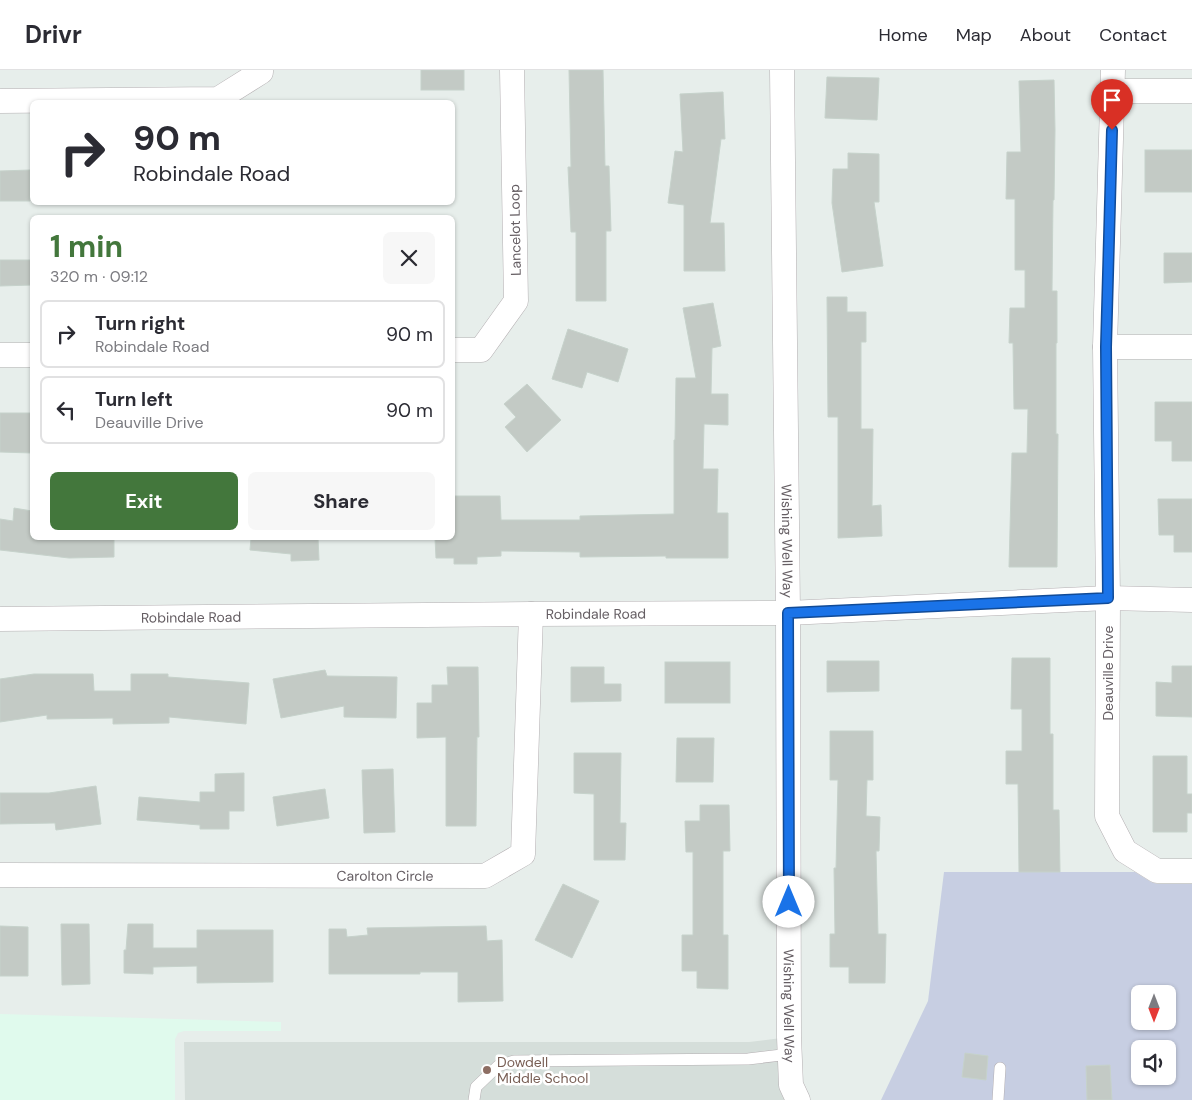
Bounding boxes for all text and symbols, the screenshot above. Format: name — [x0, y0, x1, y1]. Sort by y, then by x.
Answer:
text: Drivr — [25, 19, 82, 50]
text: Home — [878, 23, 928, 47]
text: Map — [956, 23, 992, 47]
text: About — [1020, 23, 1071, 47]
text: Contact — [1099, 23, 1167, 47]
pin — [1091, 79, 1133, 130]
icon: arrive — [1098, 86, 1126, 114]
text: 90 m — [133, 115, 221, 161]
icon: right — [50, 120, 115, 185]
text: Robindale Road — [133, 159, 290, 188]
street label: Lancelot Loop — [505, 184, 525, 276]
text: 1 min — [50, 227, 123, 266]
button: close — [383, 232, 435, 284]
text: 320 m · 09:12 — [50, 266, 148, 287]
text: Turn right — [95, 311, 185, 336]
icon: right — [52, 320, 80, 348]
text: 90 m — [386, 322, 433, 347]
text: Robindale Road — [95, 336, 209, 357]
text: Turn left — [95, 387, 173, 412]
icon: left — [52, 396, 80, 424]
text: 90 m — [386, 398, 433, 423]
text: Deauville Drive — [95, 412, 204, 433]
button: Exit — [50, 472, 238, 530]
button: Share — [248, 472, 435, 530]
street label: Wishing Well Way — [778, 484, 797, 598]
street label: Robindale Road — [546, 605, 646, 623]
street label: Robindale Road — [141, 608, 241, 627]
street label: Deauville Drive — [1099, 625, 1117, 721]
street label: Carolton Circle — [337, 867, 433, 885]
position arrow — [762, 875, 814, 927]
street label: Wishing Well Way — [780, 949, 799, 1063]
north arrow — [1131, 985, 1176, 1030]
map controls — [1131, 985, 1176, 1085]
button: sound — [1131, 1040, 1176, 1085]
place label: Dowdell Middle School — [497, 1053, 588, 1087]
marker: Dowdell Middle School — [481, 1064, 493, 1076]

